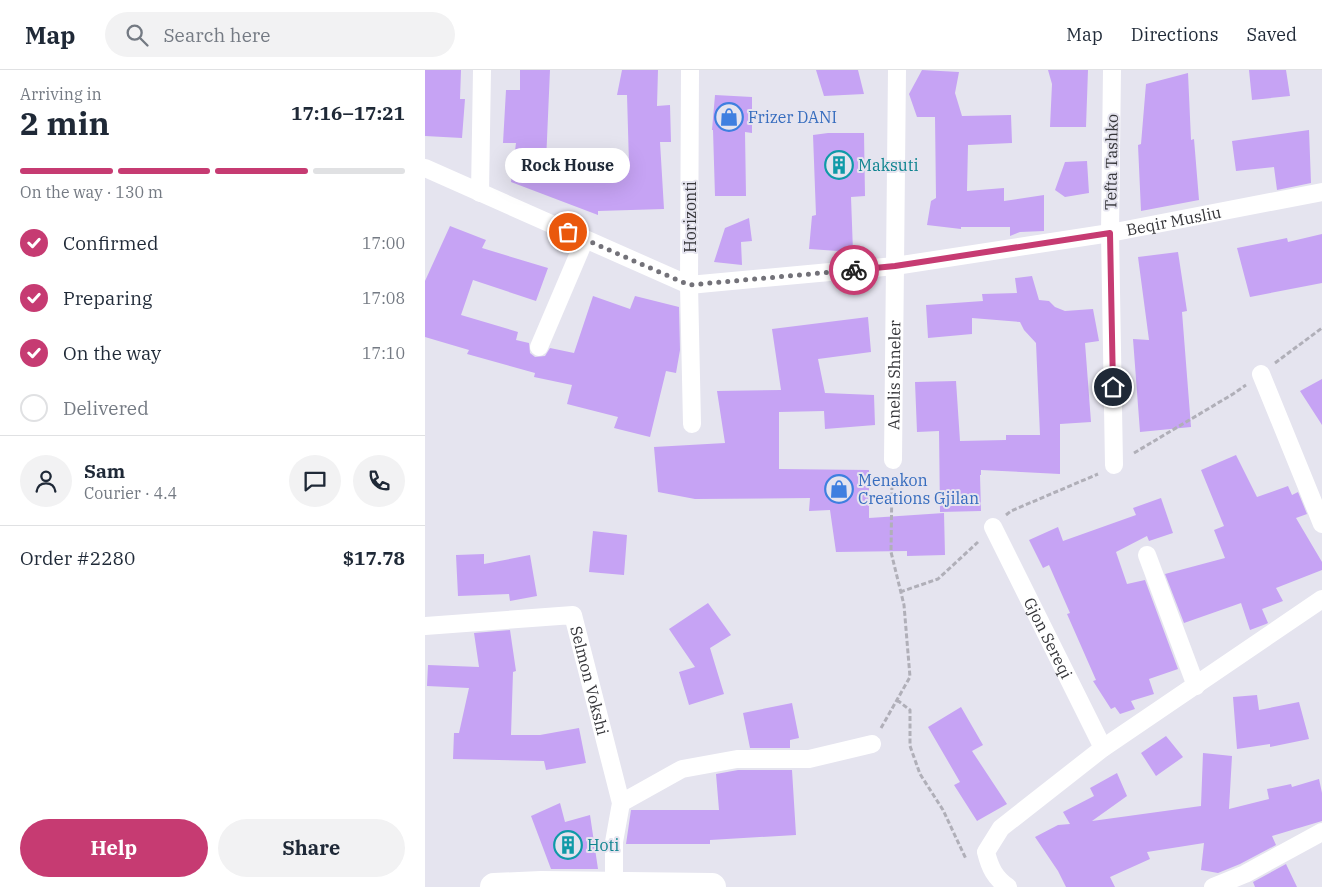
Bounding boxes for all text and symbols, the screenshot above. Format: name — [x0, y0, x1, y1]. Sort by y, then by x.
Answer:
search box — [105, 12, 455, 57]
text: Map — [25, 19, 75, 51]
icon: search — [123, 21, 151, 49]
text: Search here — [163, 23, 270, 47]
text: Map — [1066, 23, 1103, 46]
text: Directions — [1131, 23, 1219, 46]
text: Saved — [1247, 23, 1297, 46]
text: Arriving in — [20, 84, 102, 104]
text: 17:16–17:21 — [291, 101, 405, 125]
text: 2 min — [20, 102, 110, 144]
shop icon: Frizer DANI — [714, 102, 744, 132]
place label: Frizer DANI — [748, 107, 837, 127]
street label: Tefta Tashko — [1100, 114, 1122, 210]
callout: Rock House — [505, 147, 631, 182]
building icon: Maksuti — [824, 150, 854, 180]
text: Rock House — [521, 155, 614, 175]
place label: Maksuti — [858, 155, 918, 175]
street label: Horizonti — [680, 181, 700, 253]
text: On the way · 130 m — [20, 182, 163, 202]
street label: Beqir Musliu — [1124, 202, 1223, 240]
pin — [547, 211, 589, 253]
icon: bag — [554, 218, 582, 246]
icon: check — [20, 229, 48, 257]
text: Confirmed — [63, 231, 158, 255]
text: 17:00 — [362, 233, 405, 253]
courier — [829, 245, 879, 295]
icon: bike — [840, 256, 868, 284]
icon: check — [20, 284, 48, 312]
text: Preparing — [63, 286, 152, 310]
text: 17:08 — [362, 288, 405, 308]
street label: Anelis Shneler — [883, 320, 904, 430]
icon: check — [20, 339, 48, 367]
text: On the way — [63, 341, 161, 365]
text: 17:10 — [362, 343, 405, 363]
pin — [1092, 366, 1134, 408]
icon: home — [1099, 373, 1127, 401]
text: Delivered — [63, 396, 149, 420]
button: person — [20, 455, 72, 507]
button: chat — [289, 455, 341, 507]
button: phone — [353, 455, 405, 507]
text: Sam — [84, 459, 125, 483]
place label: Menakon Creations Gjilan — [858, 470, 979, 508]
shop icon: Menakon Creations Gjilan — [824, 474, 854, 504]
text: Courier · 4.4 — [84, 483, 177, 503]
text: Order #2280 — [20, 546, 135, 570]
text: $17.78 — [343, 546, 405, 570]
street label: Gjon Sereqi — [1020, 594, 1077, 682]
street label: Selmon Vokshi — [566, 624, 613, 737]
button: Help — [20, 819, 208, 877]
button: Share — [218, 819, 405, 877]
building icon: Hoti — [553, 830, 583, 860]
place label: Hoti — [587, 835, 619, 855]

